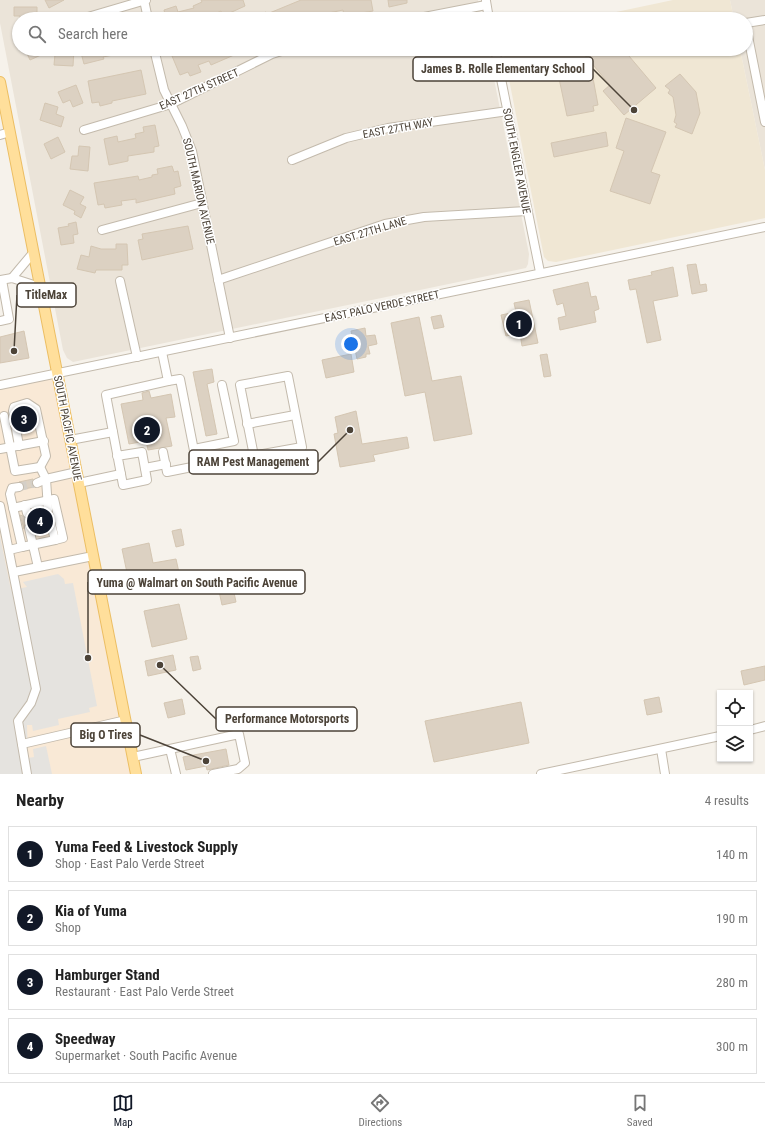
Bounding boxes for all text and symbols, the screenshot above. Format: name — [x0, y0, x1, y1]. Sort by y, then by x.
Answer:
search box — [12, 12, 753, 56]
icon: search — [26, 23, 48, 45]
text: Search here — [58, 25, 128, 43]
callout: James B. Rolle Elementary School — [413, 57, 593, 81]
text: James B. Rolle Elementary School — [421, 62, 585, 76]
street label: EAST 27TH STREET — [157, 66, 241, 113]
street label: SOUTH ENGLER AVENUE — [500, 107, 533, 216]
street label: EAST 27TH WAY — [362, 116, 435, 141]
street label: SOUTH MARION AVENUE — [180, 137, 217, 246]
street label: EAST 27TH LANE — [332, 214, 409, 249]
callout: TitleMax — [17, 283, 76, 307]
text: TitleMax — [25, 288, 68, 302]
street label: EAST PALO VERDE STREET — [324, 288, 441, 325]
pin: 1 — [506, 309, 532, 339]
your location — [341, 334, 361, 354]
street label: SOUTH PACIFIC AVENUE — [51, 374, 84, 482]
pin: 3 — [11, 404, 37, 434]
pin: 2 — [134, 415, 160, 445]
callout: RAM Pest Management — [189, 450, 318, 474]
text: RAM Pest Management — [197, 455, 310, 469]
pin: 4 — [27, 506, 53, 536]
callout: Yuma @ Walmart on South Pacific Avenue — [88, 570, 305, 594]
text: Yuma @ Walmart on South Pacific Avenue — [97, 576, 298, 590]
map controls — [717, 690, 753, 762]
button: locate — [717, 690, 753, 726]
callout: Performance Motorsports — [216, 707, 357, 731]
text: Performance Motorsports — [225, 712, 350, 726]
callout: Big O Tires — [71, 723, 140, 747]
button: layers — [717, 726, 753, 762]
text: Big O Tires — [80, 728, 133, 742]
text: Nearby — [16, 790, 64, 810]
text: 4 results — [705, 793, 749, 808]
text: Yuma Feed & Livestock Supply — [55, 838, 238, 856]
text: 1 — [27, 847, 33, 862]
text: 140 m — [716, 847, 748, 862]
text: Shop · East Palo Verde Street — [55, 856, 204, 871]
text: Kia of Yuma — [55, 902, 127, 920]
text: 2 — [27, 911, 33, 926]
text: 190 m — [716, 911, 748, 926]
text: Shop — [55, 920, 81, 935]
text: Hamburger Stand — [55, 966, 160, 984]
text: 3 — [27, 975, 33, 990]
text: 280 m — [716, 975, 748, 990]
text: Restaurant · East Palo Verde Street — [55, 984, 234, 999]
text: Speedway — [55, 1030, 115, 1048]
text: 4 — [27, 1039, 33, 1054]
text: 300 m — [716, 1039, 748, 1054]
text: Supermarket · South Pacific Avenue — [55, 1048, 237, 1063]
tab: Map — [112, 1092, 134, 1129]
tab: Directions — [358, 1092, 402, 1129]
tab: Saved — [627, 1092, 653, 1129]

